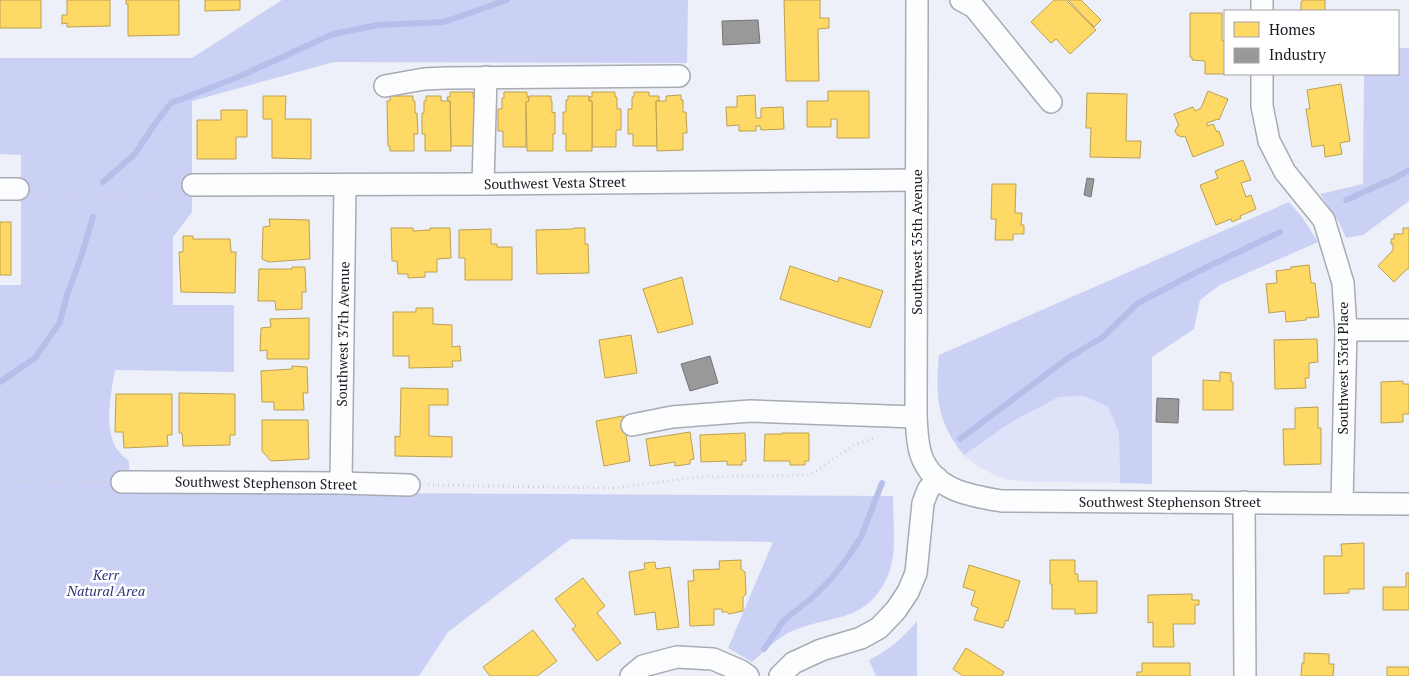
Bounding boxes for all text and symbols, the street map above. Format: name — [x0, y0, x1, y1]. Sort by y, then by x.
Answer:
legend — [1224, 10, 1399, 75]
text: Homes — [1269, 19, 1315, 39]
text: Industry — [1269, 44, 1326, 64]
street label: Southwest 35th Avenue — [907, 169, 926, 315]
street label: Southwest Vesta Street — [484, 172, 627, 193]
street label: Southwest 37th Avenue — [332, 261, 353, 407]
street label: Southwest 33rd Place — [1333, 302, 1352, 434]
street label: Southwest Stephenson Street — [175, 471, 358, 494]
street label: Southwest Stephenson Street — [1079, 492, 1262, 511]
park label: Kerr Natural Area — [66, 565, 145, 600]

